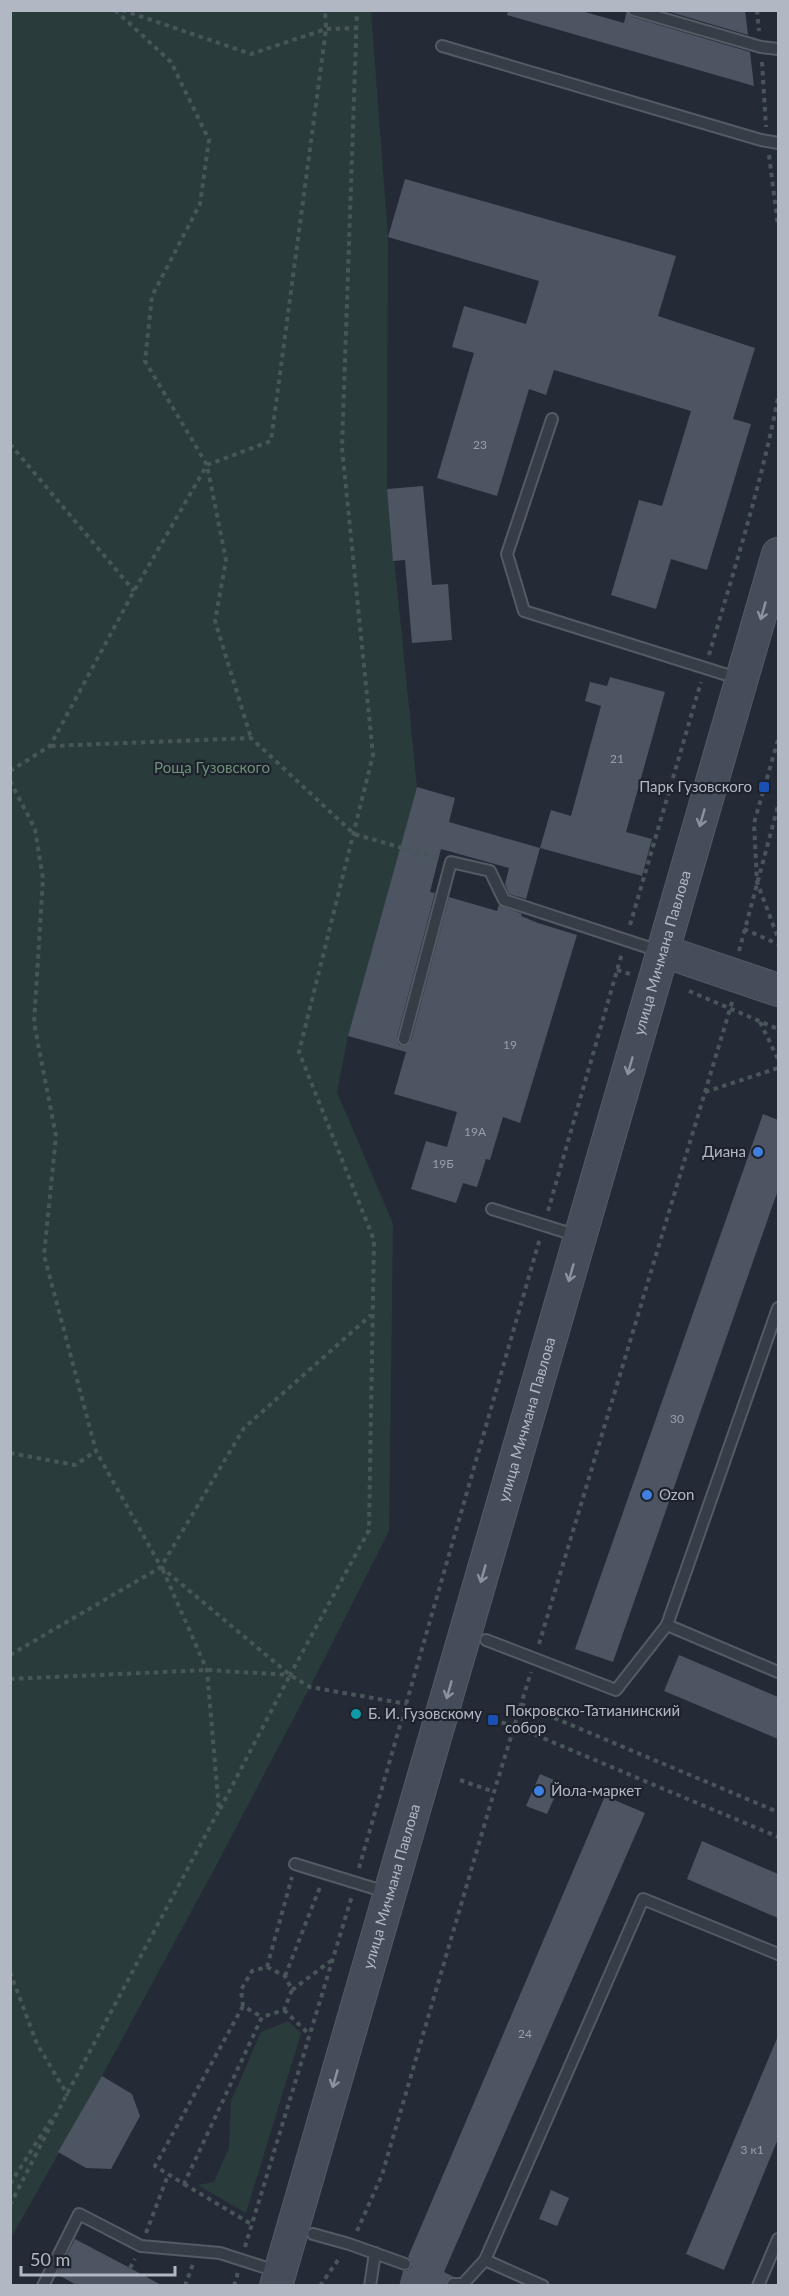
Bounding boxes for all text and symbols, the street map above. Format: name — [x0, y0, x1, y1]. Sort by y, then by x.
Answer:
house number: 23 — [473, 437, 487, 452]
one-way arrow — [756, 601, 768, 620]
house number: 21 — [610, 751, 624, 766]
park label: Роща Гузовского — [154, 758, 270, 776]
place label: Парк Гузовского — [639, 777, 752, 795]
marker: Парк Гузовского — [757, 780, 771, 794]
one-way arrow — [696, 808, 707, 827]
street label: улица Мичмана Павлова — [629, 868, 694, 1037]
house number: 19 — [503, 1037, 517, 1052]
one-way arrow — [624, 1056, 635, 1075]
house number: 19А — [464, 1124, 487, 1139]
place label: Диана — [702, 1142, 746, 1160]
marker: Диана — [751, 1145, 765, 1159]
house number: 19Б — [432, 1156, 454, 1171]
one-way arrow — [564, 1263, 576, 1282]
street label: улица Мичмана Павлова — [494, 1335, 559, 1504]
house number: 30 — [670, 1411, 684, 1426]
place label: Ozon — [659, 1485, 694, 1503]
marker: Ozon — [640, 1488, 654, 1502]
one-way arrow — [477, 1564, 488, 1583]
one-way arrow — [443, 1680, 454, 1699]
place label: Покровско-Татианинский собор — [505, 1701, 680, 1736]
place label: Б. И. Гузовскому — [368, 1704, 482, 1722]
marker: Б. И. Гузовскому — [349, 1707, 363, 1721]
marker: Покровско-Татианинский собор — [486, 1713, 500, 1727]
place label: Йола-маркет — [551, 1781, 642, 1799]
marker: Йола-маркет — [532, 1784, 546, 1798]
street label: улица Мичмана Павлова — [358, 1802, 423, 1971]
house number: 24 — [518, 2026, 532, 2041]
one-way arrow — [329, 2069, 340, 2088]
house number: 3 к1 — [740, 2142, 764, 2157]
scale bar — [21, 2239, 176, 2277]
text: 50 m — [30, 2248, 70, 2270]

